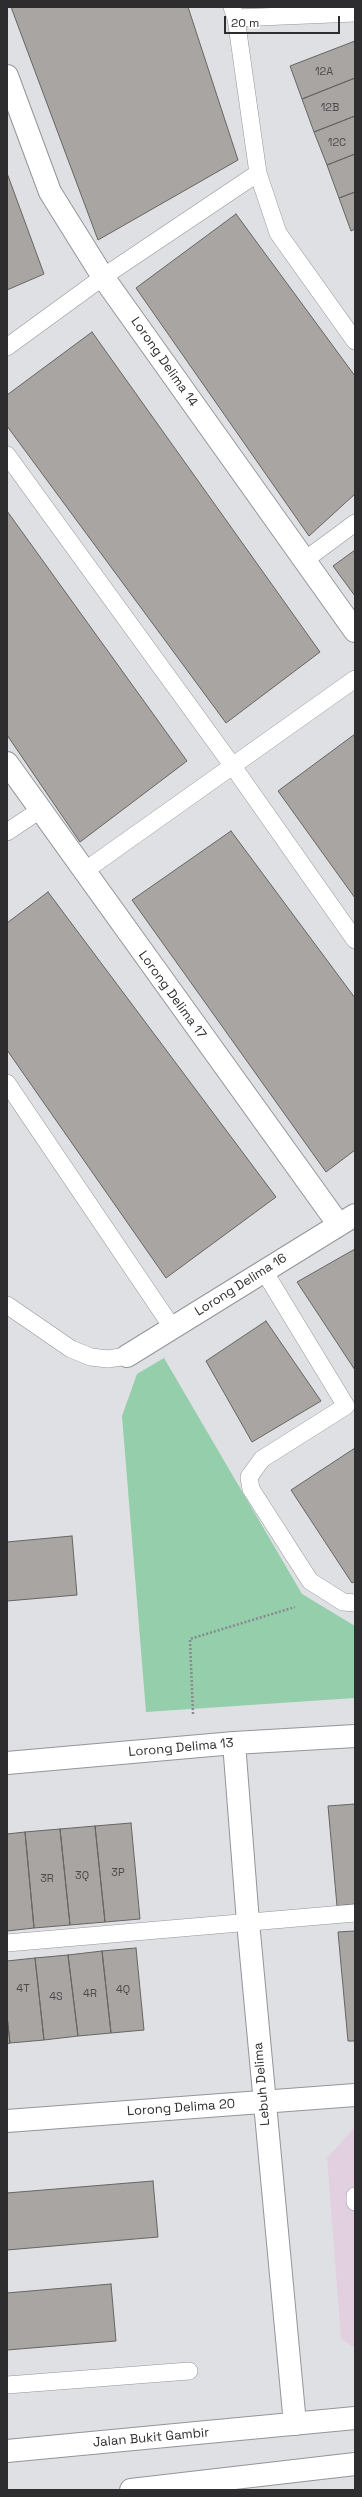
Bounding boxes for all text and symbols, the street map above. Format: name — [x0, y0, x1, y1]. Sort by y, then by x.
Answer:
scale bar — [226, 8, 342, 34]
text: 20 m — [231, 15, 259, 31]
house number: 12A — [315, 65, 333, 79]
house number: 12B — [321, 101, 339, 115]
house number: 12C — [328, 136, 346, 150]
street label: Lorong Delima 14 — [127, 314, 201, 410]
street label: Lorong Delima 17 — [135, 948, 209, 1042]
street label: Lorong Delima 16 — [192, 1250, 290, 1320]
street label: Lorong Delima 13 — [128, 1736, 234, 1760]
house number: 3P — [111, 1866, 125, 1880]
house number: 3Q — [75, 1869, 89, 1883]
house number: 3R — [40, 1872, 54, 1886]
house number: 4T — [16, 1982, 30, 1996]
house number: 4Q — [116, 1983, 130, 1997]
house number: 4R — [83, 1987, 97, 2001]
house number: 4S — [49, 1990, 63, 2004]
street label: Lebuh Delima — [251, 2042, 273, 2126]
street label: Lorong Delima 20 — [126, 2096, 236, 2120]
street label: Jalan Bukit Gambir — [92, 2425, 210, 2451]

